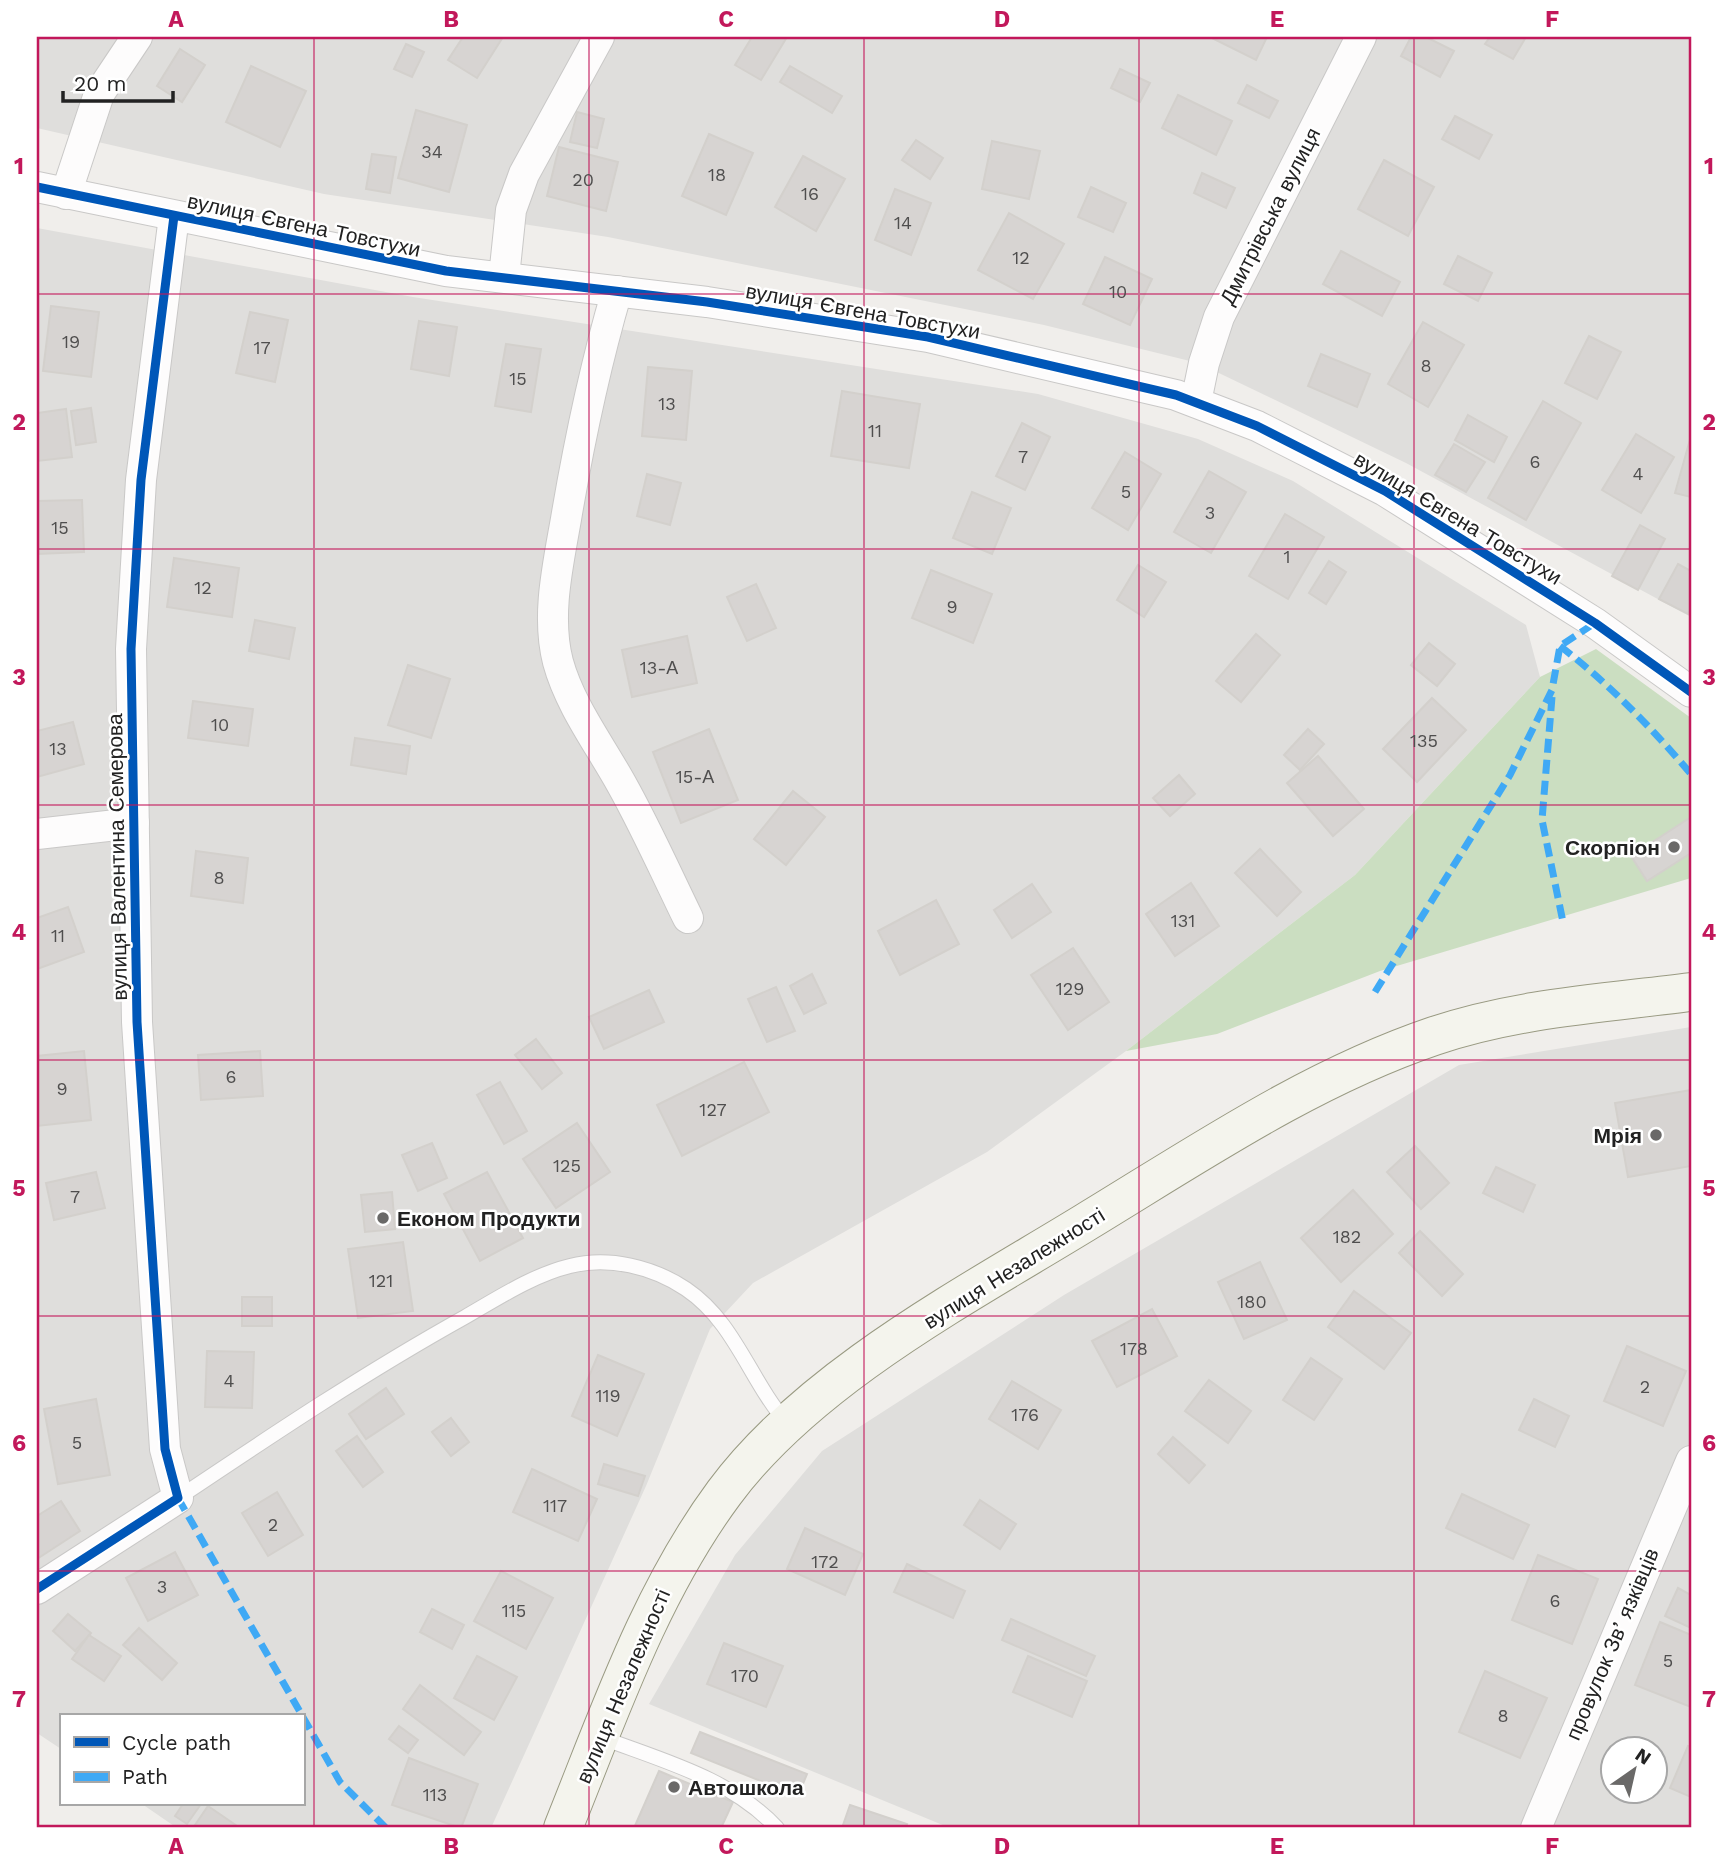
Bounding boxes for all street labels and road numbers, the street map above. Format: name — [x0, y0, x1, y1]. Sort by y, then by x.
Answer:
street label: Дмитрівська вулиця — [1215, 123, 1325, 309]
street label: вулиця Євгена Товстухи — [185, 188, 423, 262]
street label: вулиця Євгена Товстухи — [744, 278, 982, 344]
street label: вулиця Євгена Товстухи — [1350, 446, 1566, 590]
street label: вулиця Валентина Семерова — [102, 713, 132, 1001]
street label: вулиця Незалежності — [919, 1202, 1109, 1334]
street label: провулок Звʼязківців — [1560, 1544, 1664, 1744]
street label: вулиця Незалежності — [571, 1585, 675, 1787]

